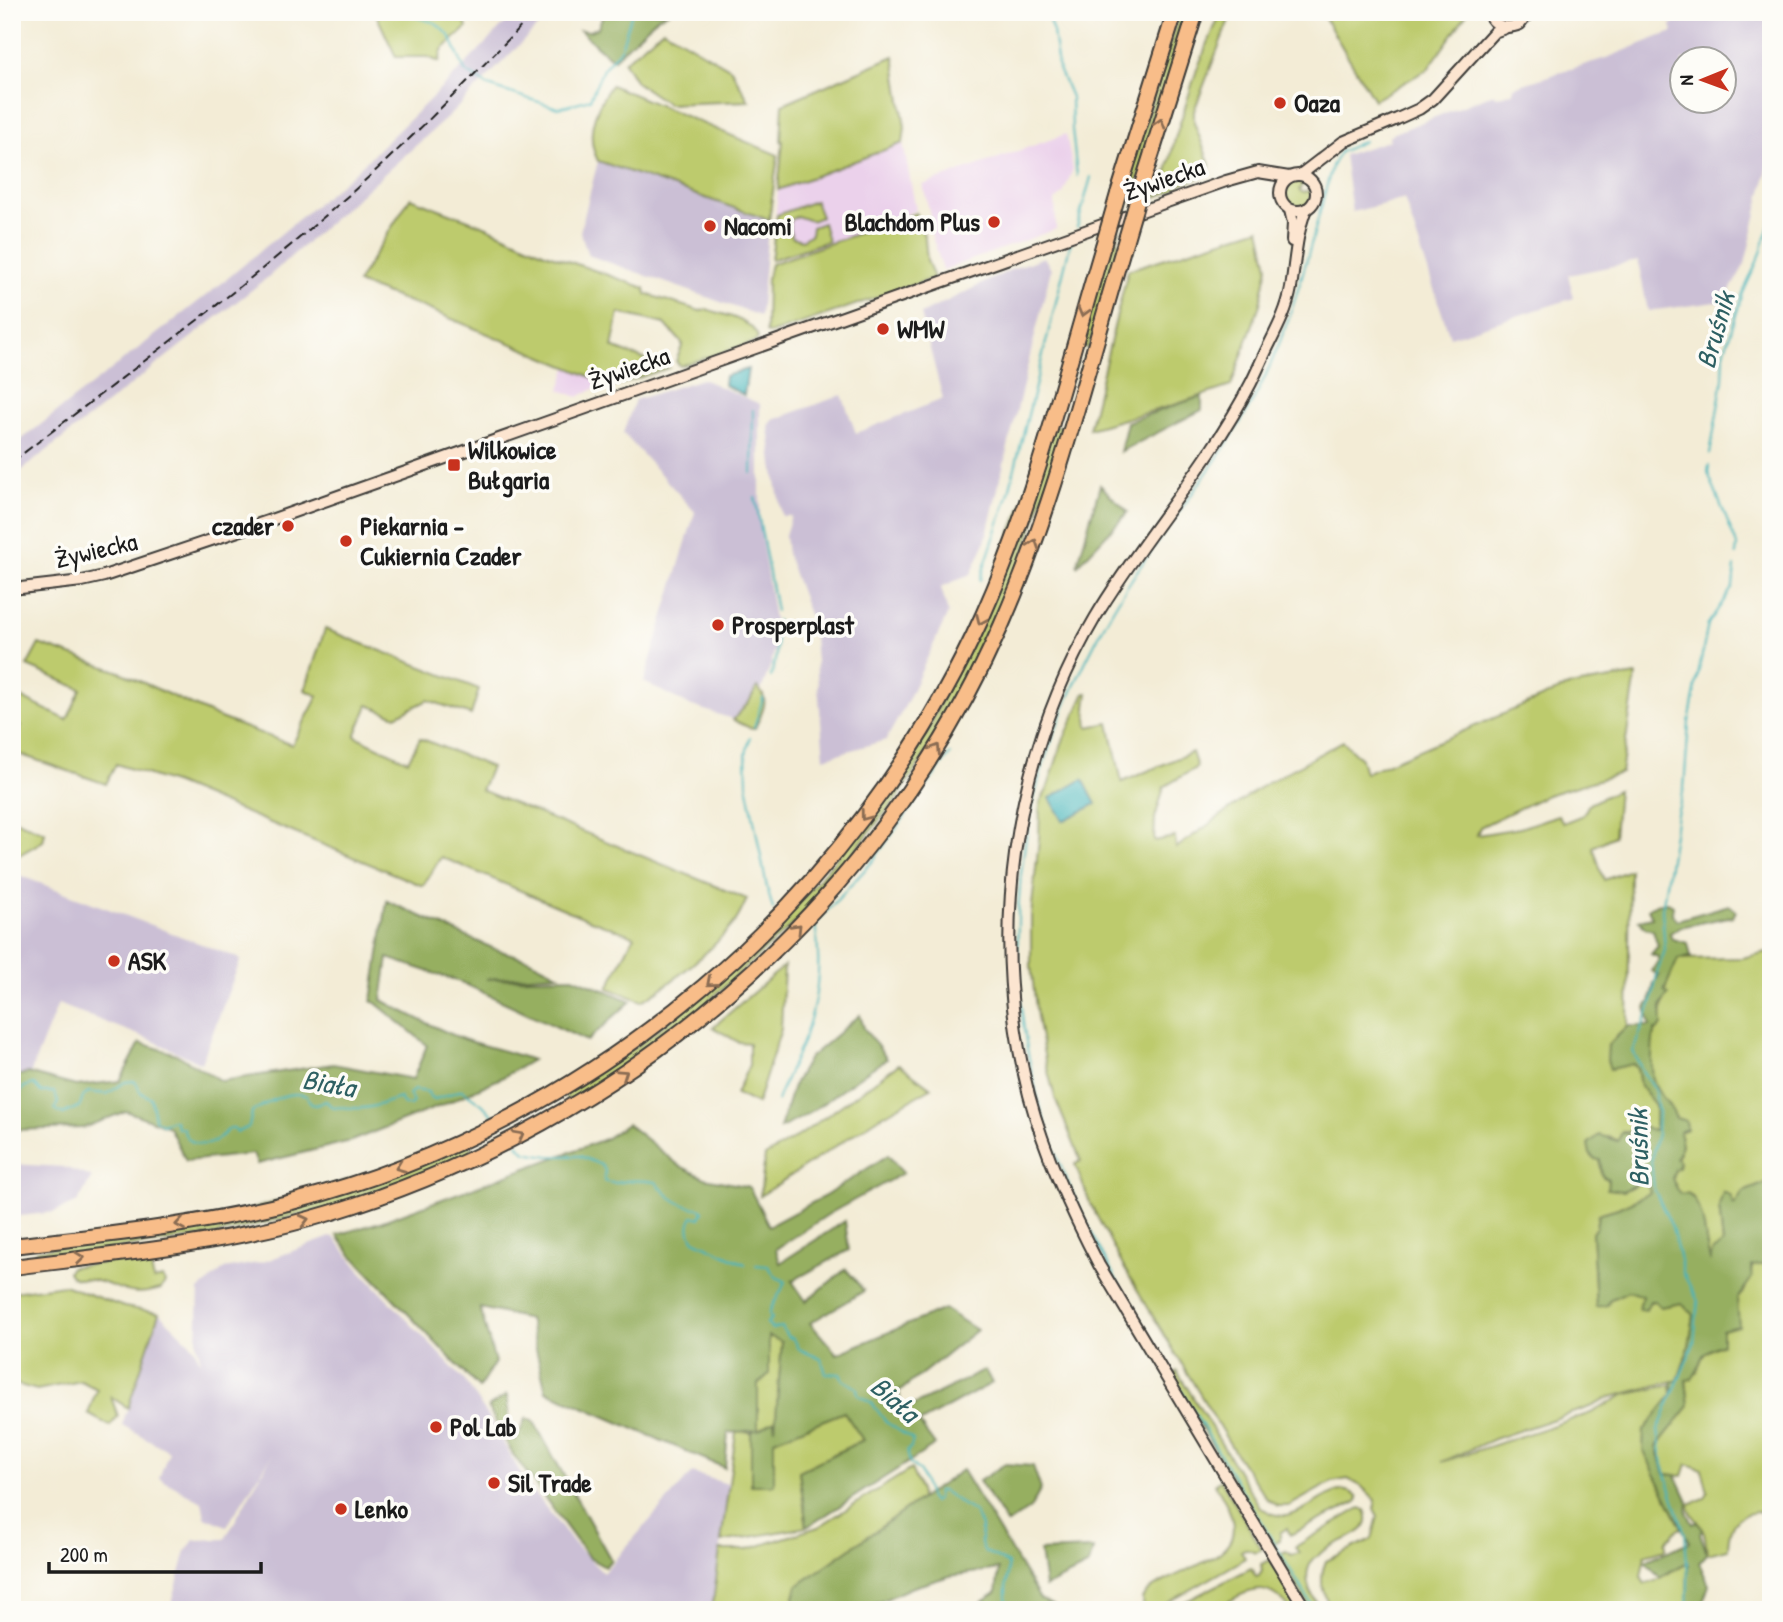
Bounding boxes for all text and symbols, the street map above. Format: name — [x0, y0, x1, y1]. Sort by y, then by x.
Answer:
north arrow — [1668, 46, 1738, 116]
text: N — [1673, 75, 1699, 86]
place label: Oaza — [1294, 85, 1341, 120]
marker: Oaza — [1272, 95, 1288, 111]
one-way arrow — [1151, 117, 1166, 129]
street label: Żywiecka — [1119, 148, 1209, 209]
place label: Blachdom Plus — [845, 204, 980, 239]
place label: Nacomi — [724, 208, 792, 243]
marker: Blachdom Plus — [986, 214, 1002, 230]
marker: Nacomi — [702, 218, 718, 234]
water label: Bruśnik — [1686, 285, 1745, 372]
one-way arrow — [1077, 305, 1092, 317]
place label: WMW — [897, 311, 945, 346]
marker: WMW — [875, 321, 891, 337]
street label: Żywiecka — [584, 337, 674, 398]
place label: Wilkowice Bułgaria — [468, 432, 557, 498]
marker: Wilkowice Bułgaria — [446, 457, 462, 473]
place label: czader — [212, 508, 275, 543]
place label: Piekarnia - Cukiernia Czader — [360, 508, 522, 573]
marker: czader — [280, 518, 296, 534]
street label: Żywiecka — [51, 523, 140, 576]
marker: Piekarnia - Cukiernia Czader — [338, 533, 354, 549]
one-way arrow — [1026, 538, 1040, 550]
place label: Prosperplast — [732, 607, 855, 643]
one-way arrow — [975, 613, 989, 625]
marker: Prosperplast — [710, 617, 726, 633]
one-way arrow — [928, 743, 941, 756]
one-way arrow — [861, 808, 874, 820]
one-way arrow — [789, 923, 802, 936]
place label: ASK — [128, 943, 167, 978]
marker: ASK — [106, 953, 122, 969]
one-way arrow — [706, 974, 719, 986]
water label: Biała — [300, 1060, 361, 1107]
one-way arrow — [615, 1070, 628, 1082]
water label: Bruśnik — [1618, 1107, 1658, 1187]
one-way arrow — [512, 1131, 524, 1144]
one-way arrow — [395, 1158, 407, 1172]
one-way arrow — [298, 1214, 310, 1228]
one-way arrow — [175, 1216, 186, 1231]
one-way arrow — [74, 1251, 86, 1266]
water label: Biała — [863, 1367, 930, 1433]
place label: Pol Lab — [450, 1409, 517, 1444]
marker: Pol Lab — [428, 1419, 444, 1435]
place label: Sil Trade — [508, 1465, 592, 1500]
marker: Sil Trade — [486, 1475, 502, 1491]
place label: Lenko — [355, 1491, 409, 1526]
marker: Lenko — [333, 1501, 349, 1517]
scale bar — [49, 1531, 261, 1575]
text: 200 m — [60, 1540, 108, 1569]

